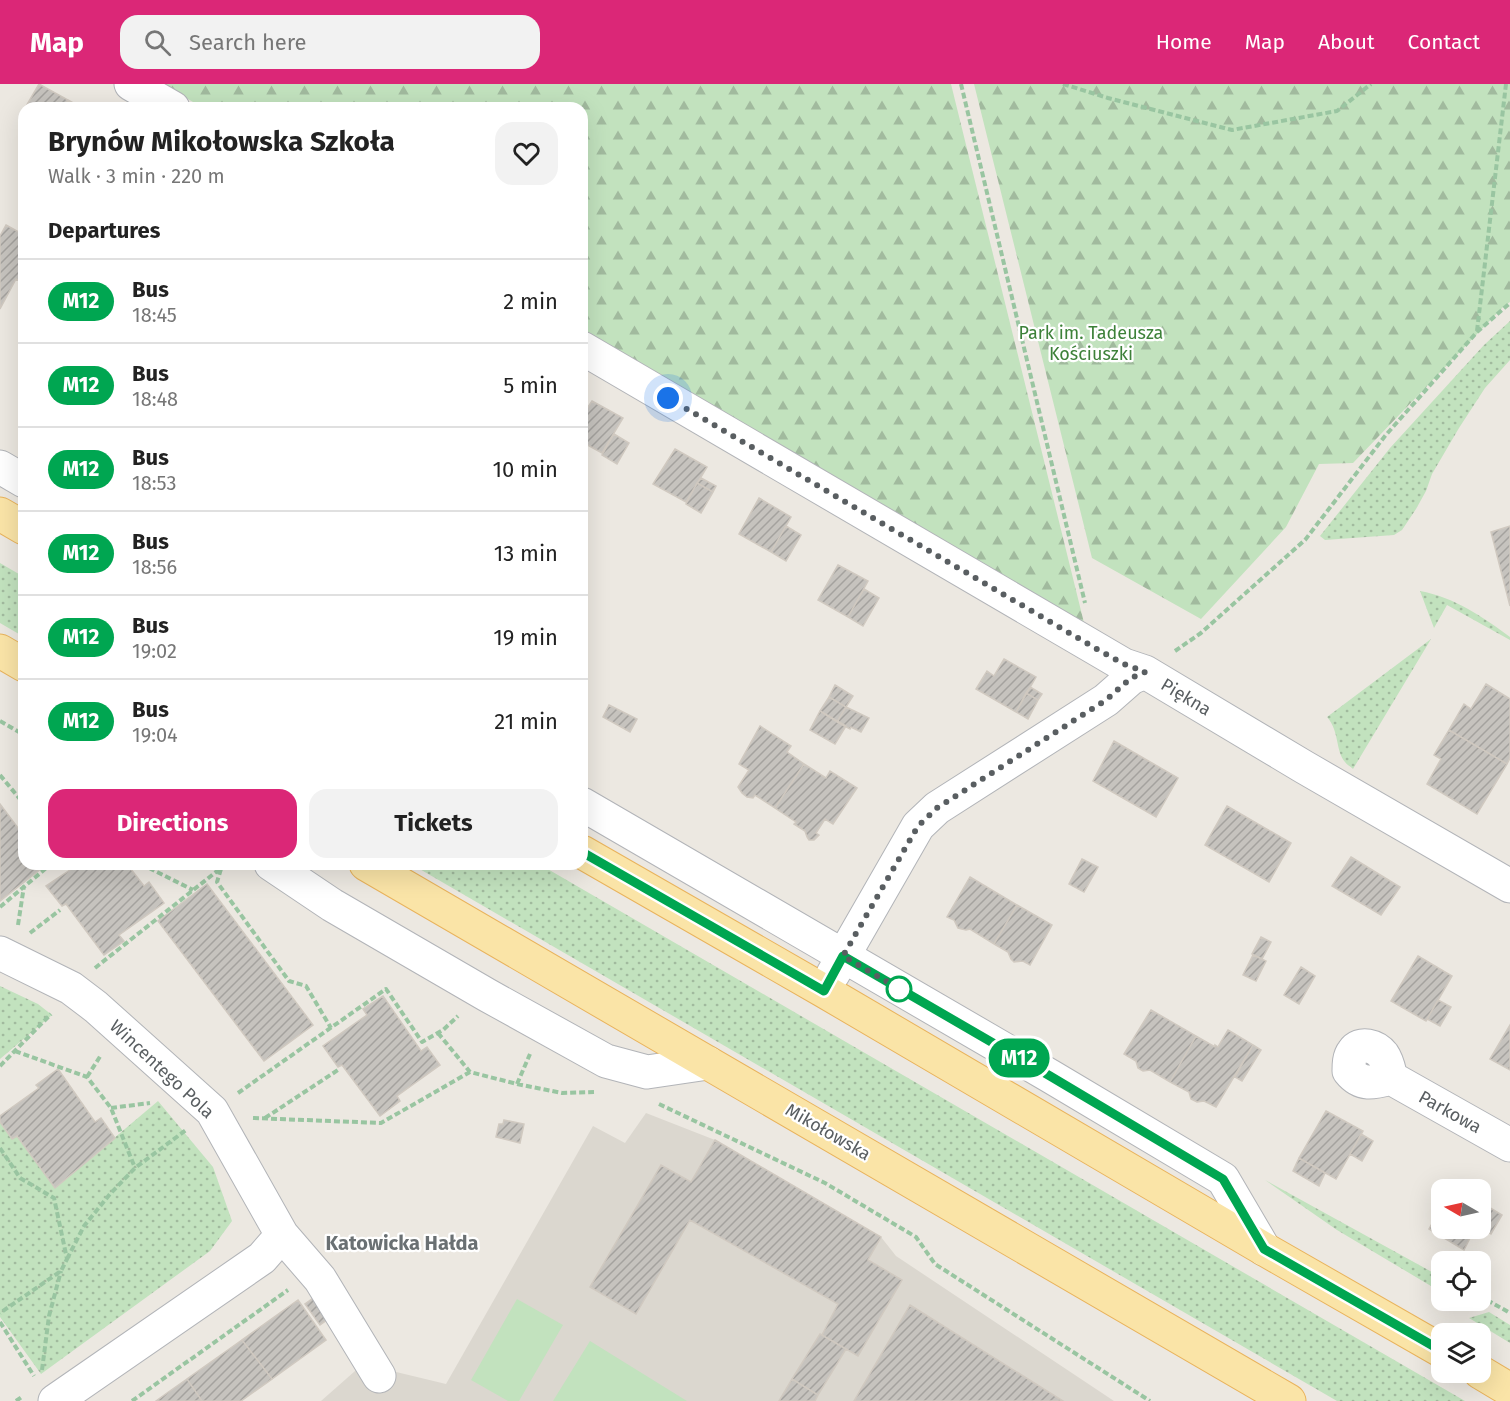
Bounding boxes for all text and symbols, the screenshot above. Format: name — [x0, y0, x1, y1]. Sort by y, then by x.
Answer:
search box — [120, 15, 540, 69]
text: Map — [30, 26, 84, 59]
icon: search — [141, 26, 174, 59]
text: Search here — [189, 29, 307, 56]
text: Home — [1156, 29, 1212, 55]
text: Map — [1245, 29, 1285, 55]
text: About — [1318, 29, 1375, 55]
text: Contact — [1408, 29, 1480, 55]
button: heart — [495, 122, 558, 185]
text: Brynów Mikołowska Szkoła — [48, 125, 395, 158]
text: Walk · 3 min · 220 m — [48, 164, 225, 188]
text: Departures — [48, 217, 160, 244]
text: Bus — [132, 276, 169, 303]
text: M12 — [63, 288, 99, 314]
text: 2 min — [503, 288, 558, 315]
text: 18:45 — [132, 303, 177, 327]
park label: Park im. Tadeusza Kościuszki — [1019, 322, 1163, 365]
text: Bus — [132, 360, 169, 387]
text: M12 — [63, 372, 99, 398]
text: 5 min — [503, 372, 558, 399]
your location — [653, 383, 683, 413]
text: 18:48 — [132, 387, 178, 411]
text: Bus — [132, 444, 169, 471]
text: M12 — [63, 456, 99, 482]
text: 10 min — [492, 456, 558, 483]
text: 18:53 — [132, 471, 176, 495]
text: Bus — [132, 528, 169, 555]
text: M12 — [63, 540, 99, 566]
text: 13 min — [494, 540, 558, 567]
text: 18:56 — [132, 555, 177, 579]
text: Bus — [132, 612, 169, 639]
text: M12 — [63, 624, 99, 650]
text: 19 min — [493, 624, 558, 651]
text: 19:02 — [132, 639, 177, 663]
street label: Piękna — [1157, 673, 1215, 721]
text: Bus — [132, 696, 169, 723]
text: M12 — [63, 708, 99, 734]
text: 21 min — [494, 708, 558, 735]
text: 19:04 — [132, 723, 178, 747]
button: Directions — [48, 789, 297, 858]
button: Tickets — [309, 789, 558, 858]
unlabelled marker — [886, 976, 912, 1002]
street label: Wincentego Pola — [105, 1015, 219, 1123]
line badge: M12 — [984, 1038, 1054, 1078]
text: M12 — [1001, 1045, 1037, 1071]
street label: Parkowa — [1415, 1086, 1485, 1138]
street label: Mikołowska — [782, 1099, 874, 1165]
north arrow — [1431, 1179, 1491, 1239]
map controls — [1431, 1179, 1491, 1383]
district label: Katowicka Hałda — [326, 1231, 479, 1255]
button: locate — [1431, 1251, 1491, 1311]
button: layers — [1431, 1323, 1491, 1383]

